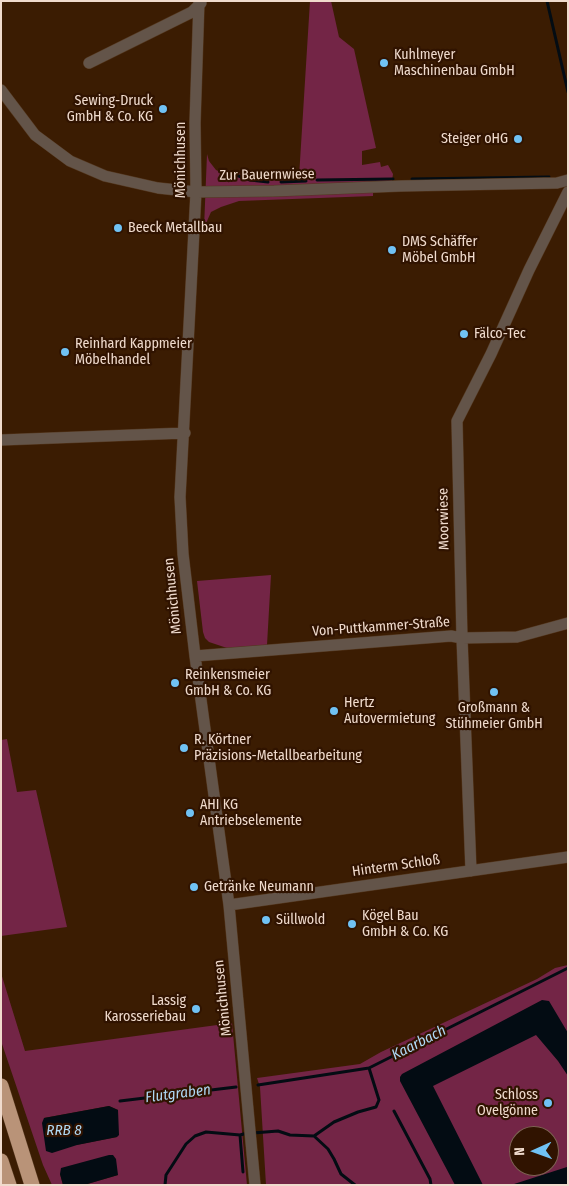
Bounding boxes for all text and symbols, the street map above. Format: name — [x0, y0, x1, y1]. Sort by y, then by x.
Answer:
place label: Kuhlmeyer Maschinenbau GmbH — [394, 47, 515, 80]
marker: Kuhlmeyer Maschinenbau GmbH — [378, 57, 390, 69]
place label: Sewing-Druck GmbH & Co. KG — [67, 93, 153, 125]
marker: Sewing-Druck GmbH & Co. KG — [157, 103, 169, 115]
street label: Mönichhusen — [173, 122, 189, 198]
place label: Steiger oHG — [441, 131, 508, 147]
marker: Steiger oHG — [512, 133, 524, 145]
street label: Zur Bauernwiese — [219, 166, 315, 184]
place label: Beeck Metallbau — [128, 220, 222, 236]
marker: Beeck Metallbau — [112, 222, 124, 234]
place label: DMS Schäffer Möbel GmbH — [402, 234, 477, 266]
marker: DMS Schäffer Möbel GmbH — [386, 244, 398, 256]
place label: Fälco-Tec — [474, 326, 526, 342]
marker: Fälco-Tec — [458, 328, 470, 340]
place label: Reinhard Kappmeier Möbelhandel — [75, 336, 192, 368]
marker: Reinhard Kappmeier Möbelhandel — [59, 346, 71, 358]
street label: Moorwiese — [435, 488, 453, 550]
street label: Mönichhusen — [161, 557, 185, 635]
street label: Von-Puttkammer-Straße — [312, 614, 450, 640]
place label: Reinkensmeier GmbH & Co. KG — [185, 667, 271, 700]
marker: Reinkensmeier GmbH & Co. KG — [169, 677, 181, 689]
marker: Großmann & Stühmeier GmbH — [488, 686, 500, 698]
place label: Hertz Autovermietung — [344, 695, 435, 728]
place label: Großmann & Stühmeier GmbH — [445, 700, 543, 732]
marker: Hertz Autovermietung — [328, 705, 340, 717]
place label: R. Körtner Präzisions-Metallbearbeitung — [194, 732, 362, 764]
marker: R. Körtner Präzisions-Metallbearbeitung — [178, 742, 190, 754]
place label: AHI KG Antriebselemente — [200, 797, 302, 830]
marker: AHI KG Antriebselemente — [184, 807, 196, 819]
street label: Hinterm Schloß — [351, 852, 441, 880]
place label: Getränke Neumann — [204, 879, 314, 895]
marker: Getränke Neumann — [188, 881, 200, 893]
place label: Kögel Bau GmbH & Co. KG — [362, 908, 448, 940]
place label: Süllwold — [276, 912, 325, 928]
marker: Süllwold — [260, 914, 272, 926]
marker: Kögel Bau GmbH & Co. KG — [346, 918, 358, 930]
street label: Mönichhusen — [211, 959, 235, 1037]
place label: Lassig Karosseriebau — [104, 993, 186, 1026]
marker: Lassig Karosseriebau — [190, 1003, 202, 1015]
water label: Kaarbach — [389, 1022, 449, 1064]
water label: Flutgraben — [144, 1081, 212, 1107]
place label: Schloss Ovelgönne — [477, 1087, 538, 1120]
marker: Schloss Ovelgönne — [542, 1097, 554, 1109]
water label: RRB 8 — [46, 1122, 82, 1140]
north arrow — [509, 1126, 559, 1176]
text: N — [511, 1147, 528, 1156]

